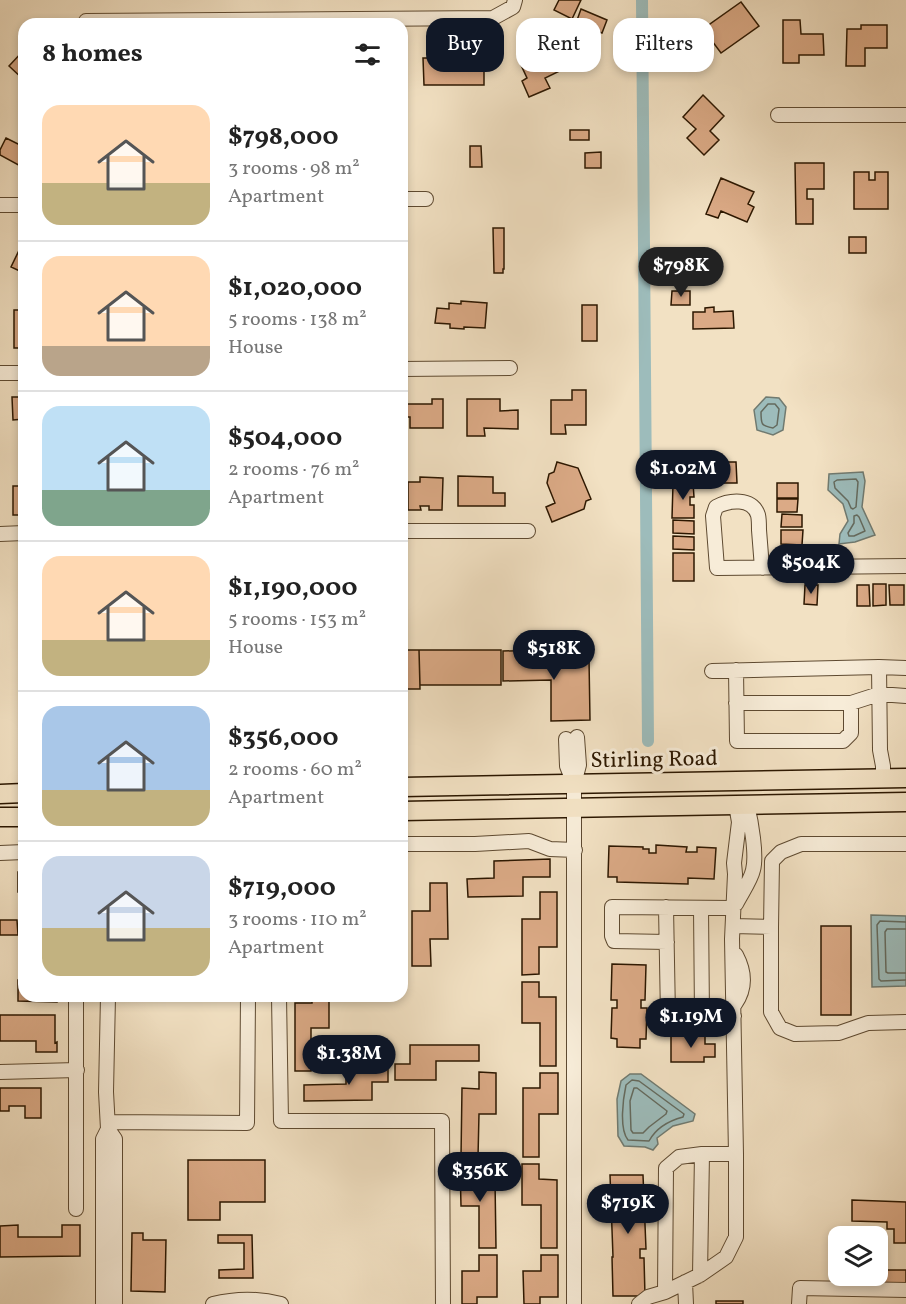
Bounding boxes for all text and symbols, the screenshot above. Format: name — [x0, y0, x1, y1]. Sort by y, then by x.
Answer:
chip: Buy — [426, 18, 504, 72]
chip: Rent — [516, 18, 601, 72]
chip: Filters — [613, 18, 714, 72]
text: 8 homes — [42, 36, 143, 72]
icon: filters — [351, 38, 384, 71]
text: $798,000 — [228, 119, 339, 155]
icon: home — [90, 129, 162, 201]
text: 3 rooms · 98 m² — [228, 155, 360, 183]
text: Apartment — [228, 183, 324, 211]
pin: $798K — [639, 247, 723, 298]
text: $798K — [653, 252, 709, 280]
text: $1,020,000 — [228, 270, 362, 306]
icon: home — [90, 280, 162, 352]
text: 5 rooms · 138 m² — [228, 306, 367, 334]
text: House — [228, 334, 283, 362]
text: $504,000 — [228, 420, 342, 456]
icon: home — [90, 430, 162, 502]
pin: $1.02M — [634, 450, 732, 501]
text: $1.02M — [650, 455, 716, 483]
text: 2 rooms · 76 m² — [228, 456, 360, 484]
text: Apartment — [228, 484, 324, 512]
pin: $504K — [769, 544, 853, 595]
text: $504K — [781, 549, 841, 577]
text: $1,190,000 — [228, 570, 358, 606]
icon: home — [90, 580, 162, 652]
text: 5 rooms · 153 m² — [228, 606, 366, 634]
pin: $518K — [512, 630, 596, 681]
text: House — [228, 634, 283, 662]
text: $518K — [527, 635, 581, 663]
text: $356,000 — [228, 720, 339, 756]
icon: home — [90, 730, 162, 802]
street label: Stirling Road — [590, 744, 718, 777]
text: 2 rooms · 60 m² — [228, 756, 362, 784]
text: Apartment — [228, 784, 324, 812]
text: $719,000 — [228, 870, 336, 906]
icon: home — [90, 880, 162, 952]
text: 3 rooms · 110 m² — [228, 906, 367, 934]
text: Apartment — [228, 934, 324, 962]
pin: $1.19M — [642, 998, 740, 1049]
text: $1.19M — [659, 1003, 723, 1031]
pin: $1.38M — [300, 1035, 398, 1086]
text: $1.38M — [317, 1040, 381, 1068]
pin: $356K — [438, 1152, 522, 1203]
text: $356K — [452, 1157, 508, 1185]
pin: $719K — [586, 1184, 670, 1235]
text: $719K — [601, 1189, 655, 1217]
map controls — [828, 1226, 888, 1286]
button: layers — [828, 1226, 888, 1286]

